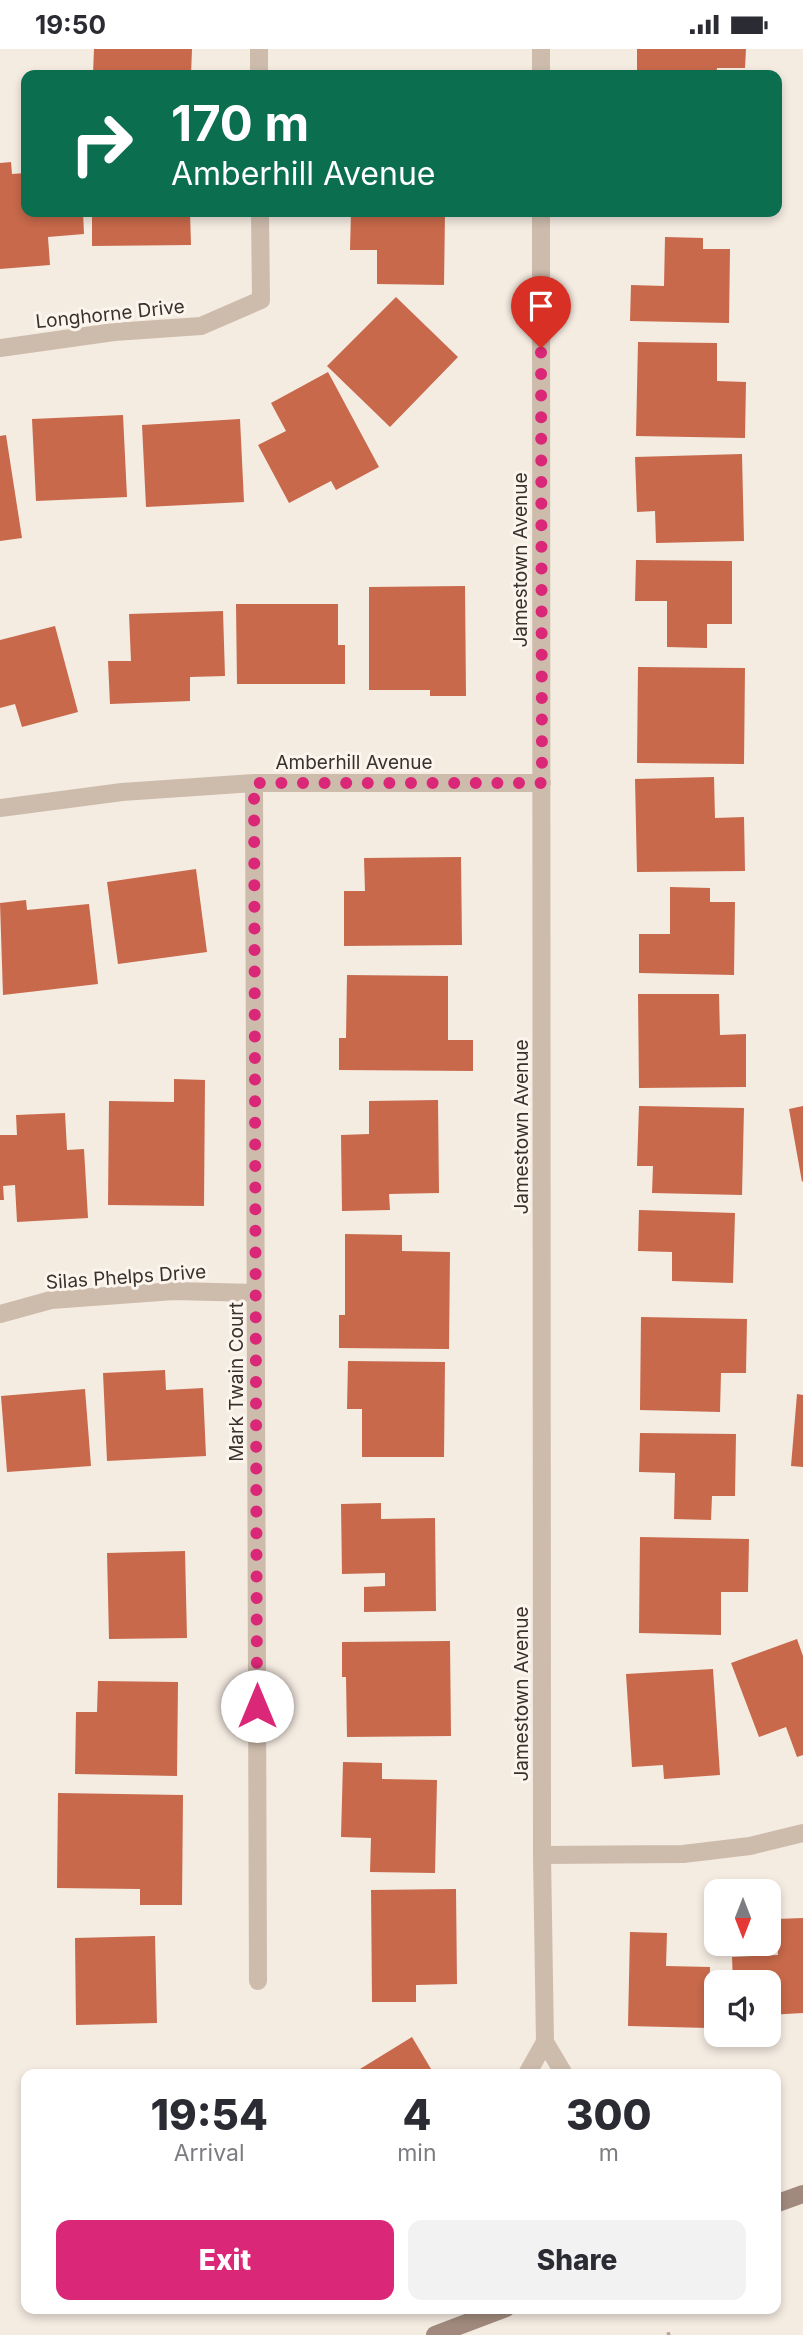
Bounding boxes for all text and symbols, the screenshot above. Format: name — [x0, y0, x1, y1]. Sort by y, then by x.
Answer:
text: 19:50 — [35, 9, 106, 40]
text: 170 m — [171, 94, 309, 153]
icon: right — [56, 98, 147, 189]
text: Amberhill Avenue — [171, 154, 435, 193]
pin — [511, 276, 571, 348]
icon: arrive — [522, 287, 560, 325]
street label: Longhorne Drive — [34, 295, 186, 333]
street label: Jamestown Avenue — [509, 472, 532, 648]
street label: Amberhill Avenue — [275, 751, 433, 774]
street label: Jamestown Avenue — [510, 1039, 533, 1215]
street label: Silas Phelps Drive — [45, 1260, 207, 1294]
street label: Mark Twain Court — [225, 1302, 248, 1462]
street label: Jamestown Avenue — [510, 1606, 533, 1782]
position arrow — [220, 1669, 294, 1743]
north arrow — [704, 1879, 780, 1957]
map controls — [704, 1879, 781, 2047]
button: sound — [704, 1970, 781, 2047]
text: 19:54 — [150, 2089, 268, 2140]
text: 4 — [402, 2089, 431, 2140]
text: 300 — [566, 2089, 652, 2140]
text: Arrival — [174, 2139, 244, 2167]
text: min — [397, 2139, 437, 2167]
text: m — [599, 2139, 619, 2167]
button: Exit — [56, 2220, 394, 2300]
button: Share — [408, 2220, 746, 2300]

